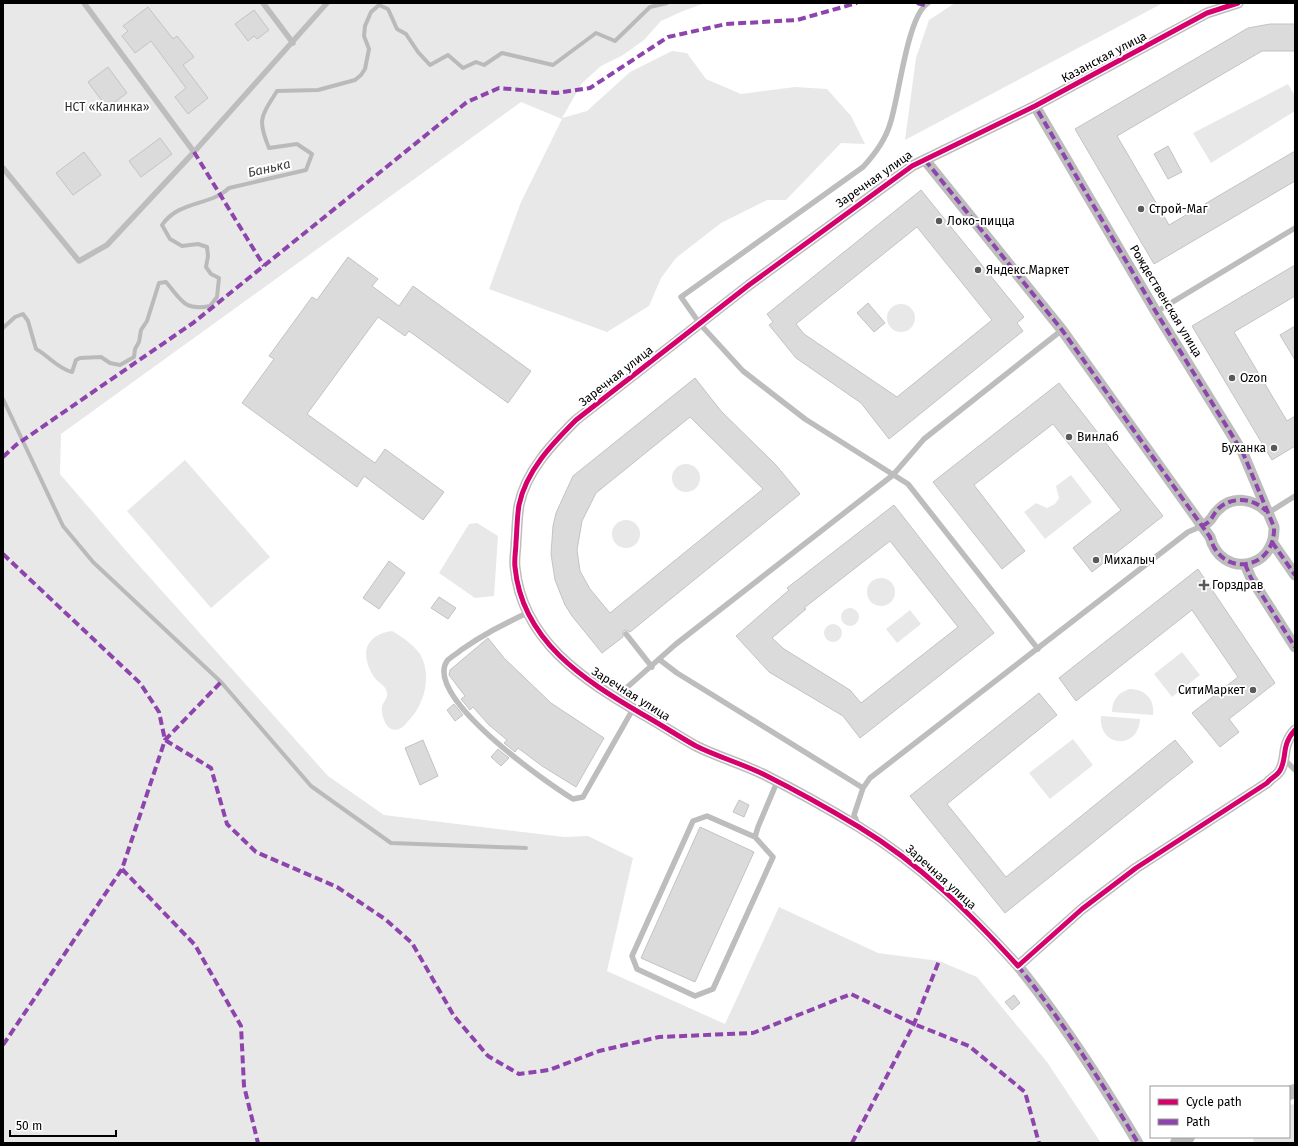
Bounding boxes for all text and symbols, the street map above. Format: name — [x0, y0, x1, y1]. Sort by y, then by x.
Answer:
street label: Казанская улица — [1059, 29, 1149, 85]
park label: НСТ «Калинка» — [64, 100, 150, 114]
street label: Заречная улица — [833, 147, 915, 211]
water label: Банька — [246, 156, 292, 180]
place label: Строй-Маг — [1149, 202, 1209, 216]
marker: Строй-Маг — [1136, 204, 1146, 214]
place label: Локо-пицца — [947, 214, 1015, 228]
marker: Локо-пицца — [934, 216, 944, 226]
street label: Рождественская улица — [1127, 242, 1205, 360]
place label: Яндекс.Маркет — [986, 263, 1070, 277]
marker: Яндекс.Маркет — [973, 265, 983, 275]
street label: Заречная улица — [576, 343, 656, 409]
place label: Ozon — [1240, 371, 1267, 385]
marker: Ozon — [1227, 373, 1237, 383]
place label: Винлаб — [1077, 430, 1119, 444]
marker: Винлаб — [1064, 432, 1074, 442]
place label: Буханка — [1221, 441, 1266, 455]
marker: Буханка — [1269, 443, 1279, 453]
place label: Михалыч — [1104, 553, 1155, 567]
marker: Михалыч — [1091, 555, 1101, 565]
place label: Горздрав — [1212, 578, 1264, 592]
marker: Горздрав — [1199, 580, 1209, 590]
street label: Заречная улица — [589, 664, 673, 724]
place label: СитиМаркет — [1178, 683, 1246, 697]
marker: СитиМаркет — [1248, 685, 1258, 695]
street label: Заречная улица — [903, 842, 979, 912]
legend — [1150, 1086, 1290, 1138]
text: Cycle path — [1186, 1095, 1242, 1109]
scale bar — [10, 1112, 116, 1138]
text: Path — [1186, 1115, 1210, 1129]
text: 50 m — [16, 1119, 42, 1133]

